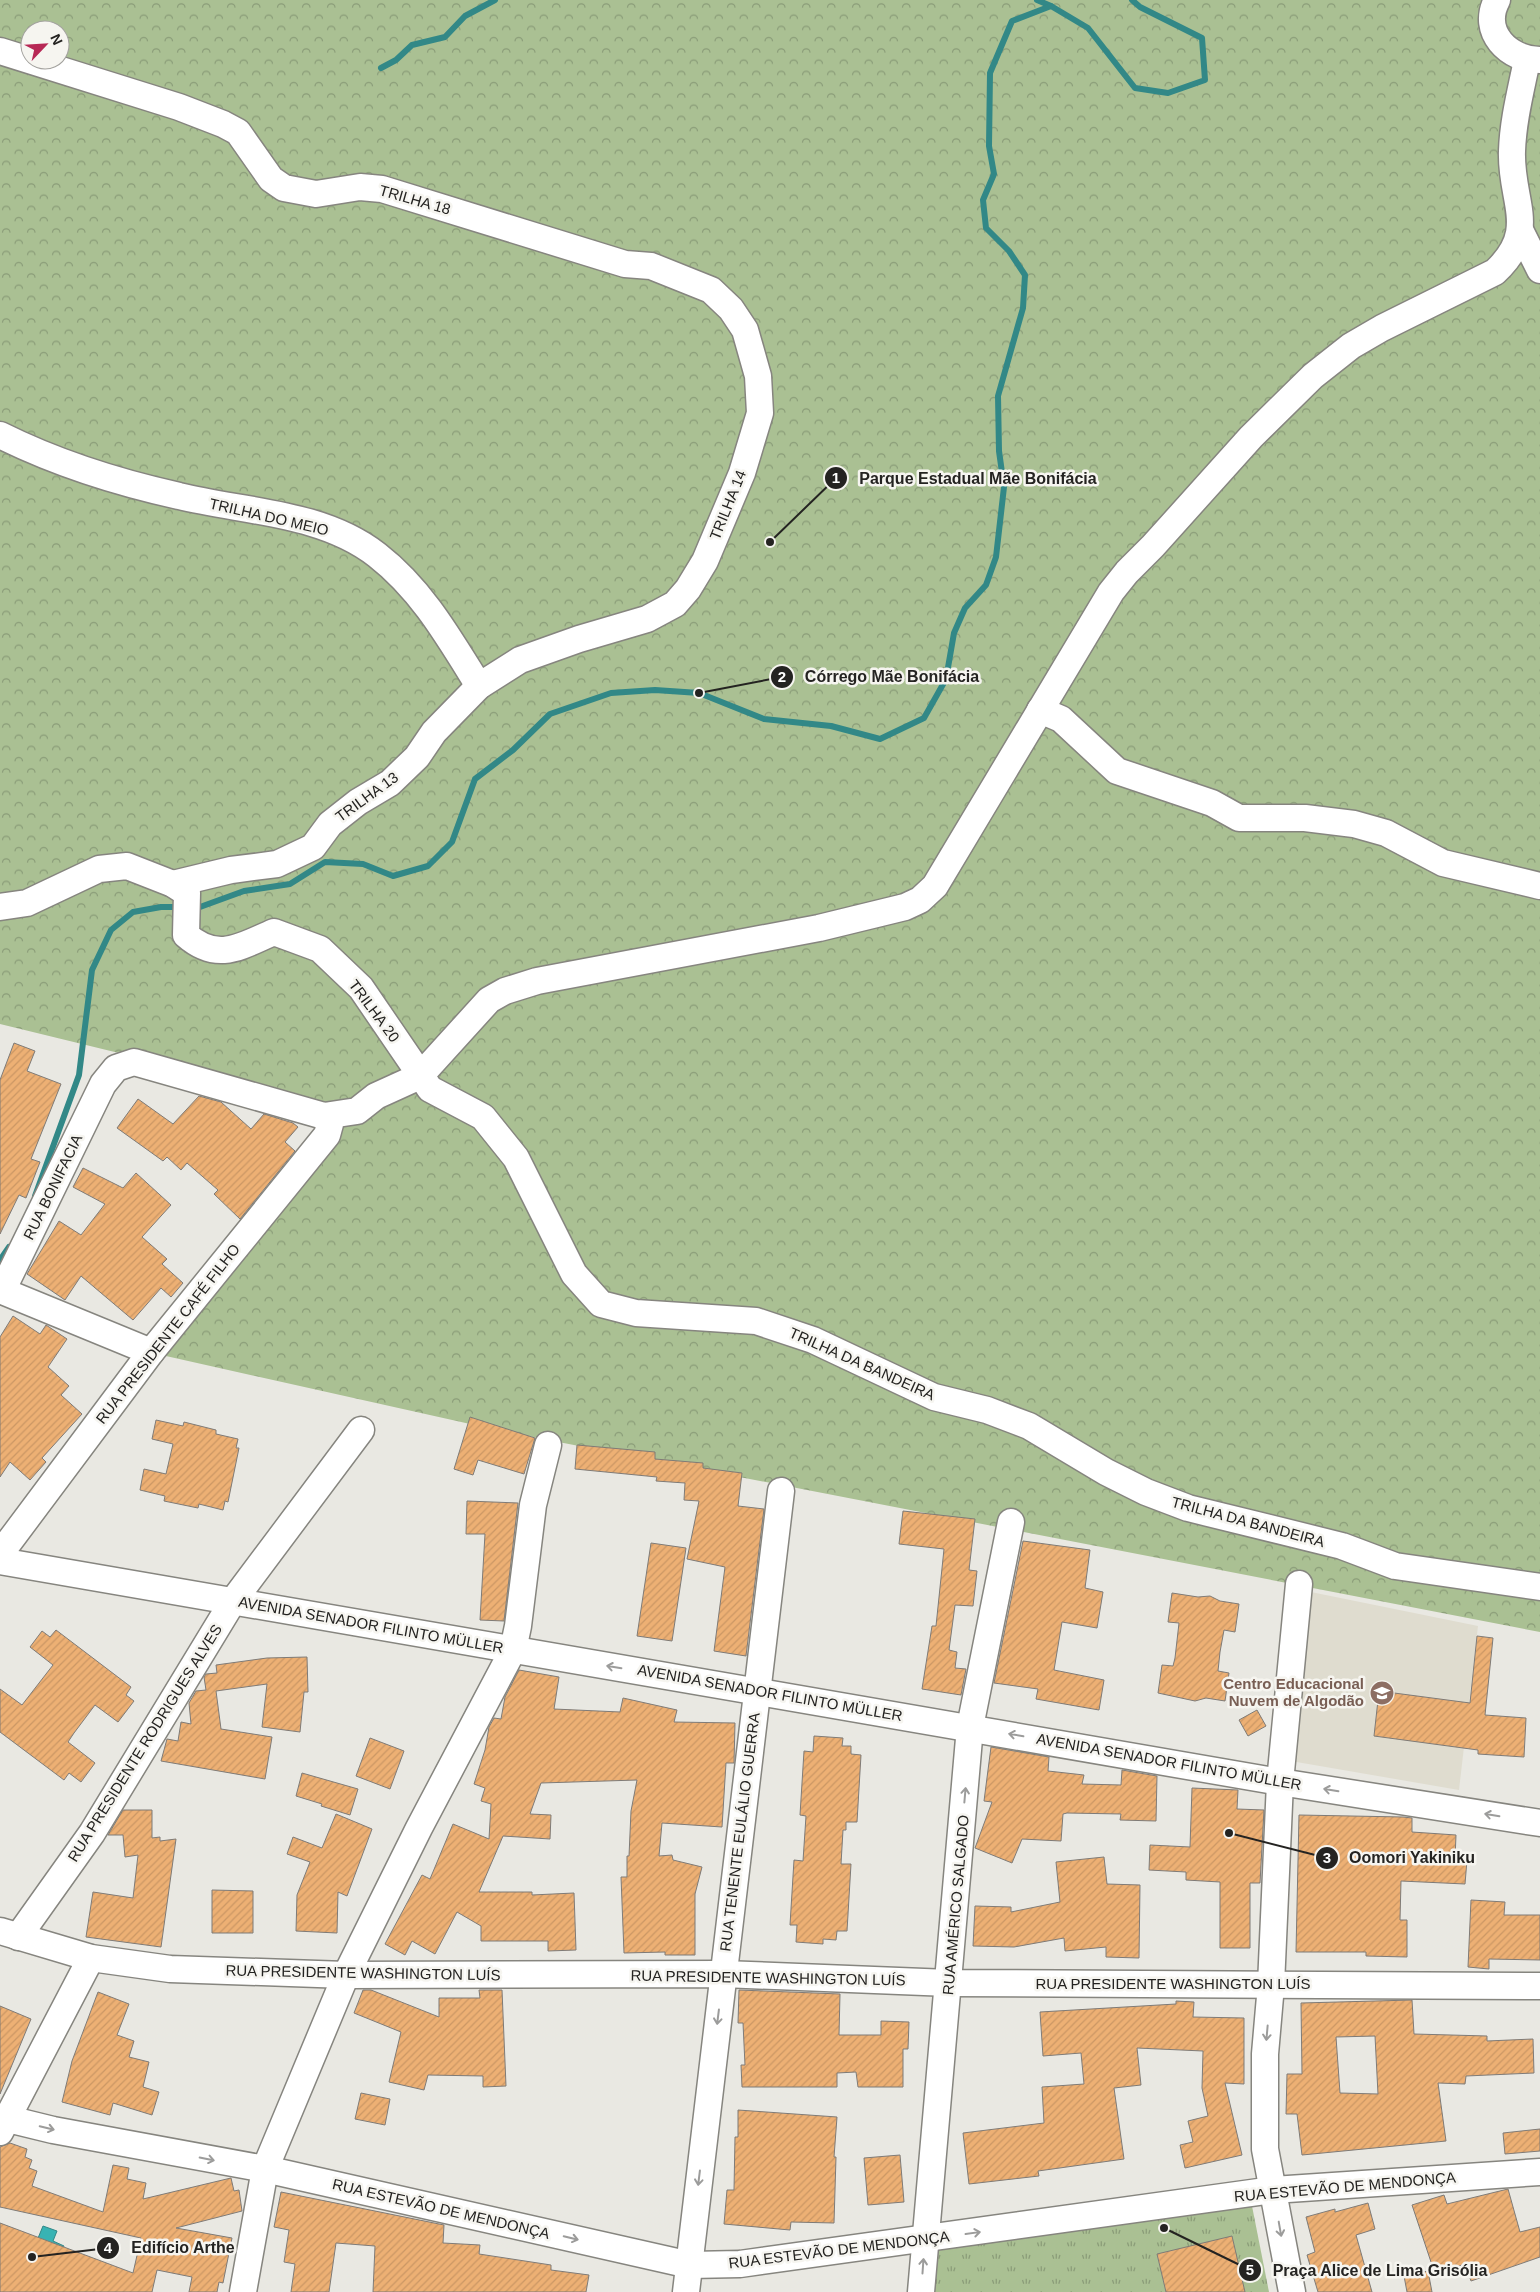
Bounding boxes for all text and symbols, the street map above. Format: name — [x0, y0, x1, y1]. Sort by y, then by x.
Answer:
north arrow — [20, 20, 70, 70]
text: N — [47, 32, 66, 47]
street label: TRILHA 18 — [378, 181, 453, 218]
callout: Parque Estadual Mãe Bonifácia — [824, 462, 1106, 493]
street label: TRILHA 14 — [706, 468, 749, 542]
text: 1 — [832, 469, 840, 486]
text: Parque Estadual Mãe Bonifácia — [859, 470, 1097, 487]
street label: TRILHA DO MEIO — [208, 495, 330, 538]
callout: Córrego Mãe Bonifácia — [769, 661, 989, 692]
text: 2 — [778, 668, 786, 685]
text: Córrego Mãe Bonifácia — [805, 668, 979, 685]
street label: TRILHA 13 — [332, 768, 401, 825]
street label: TRILHA 20 — [346, 976, 403, 1045]
street label: RUA BONIFACIA — [20, 1131, 85, 1242]
street label: RUA PRESIDENTE CAFÉ FILHO — [92, 1240, 243, 1427]
street label: TRILHA DA BANDEIRA — [787, 1324, 938, 1403]
street label: TRILHA DA BANDEIRA — [1170, 1493, 1326, 1550]
street label: AVENIDA SENADOR FILINTO MÜLLER — [237, 1593, 505, 1656]
street label: RUA PRESIDENTE RODRIGUES ALVES — [64, 1621, 225, 1864]
one-way arrow — [607, 1661, 623, 1671]
street label: AVENIDA SENADOR FILINTO MÜLLER — [636, 1661, 904, 1724]
place label: Centro Educacional Nuvem de Algodão — [1223, 1675, 1364, 1709]
school or university icon: Centro Educacional Nuvem de Algodão — [1369, 1680, 1395, 1706]
street label: RUA TENENTE EULÁLIO GUERRA — [716, 1711, 763, 1952]
one-way arrow — [1008, 1730, 1024, 1740]
street label: AVENIDA SENADOR FILINTO MÜLLER — [1035, 1730, 1303, 1793]
one-way arrow — [1324, 1785, 1340, 1795]
one-way arrow — [960, 1788, 969, 1804]
one-way arrow — [1484, 1810, 1500, 1820]
street label: RUA AMÉRICO SALGADO — [939, 1814, 972, 1996]
callout: Oomori Yakiniku — [1314, 1842, 1486, 1873]
text: 3 — [1323, 1849, 1331, 1866]
text: Oomori Yakiniku — [1349, 1849, 1475, 1866]
street label: RUA PRESIDENTE WASHINGTON LUÍS — [225, 1962, 501, 1983]
street label: RUA PRESIDENTE WASHINGTON LUÍS — [630, 1967, 906, 1988]
street label: RUA PRESIDENTE WASHINGTON LUÍS — [1035, 1975, 1311, 1992]
one-way arrow — [713, 2009, 723, 2025]
one-way arrow — [1262, 2025, 1272, 2041]
one-way arrow — [39, 2124, 55, 2134]
one-way arrow — [199, 2154, 215, 2164]
street label: RUA ESTEVÃO DE MENDONÇA — [1233, 2168, 1457, 2205]
one-way arrow — [694, 2170, 704, 2186]
street label: RUA ESTEVÃO DE MENDONÇA — [331, 2175, 551, 2242]
one-way arrow — [1276, 2221, 1286, 2237]
street label: RUA ESTEVÃO DE MENDONÇA — [727, 2228, 950, 2272]
one-way arrow — [965, 2228, 981, 2238]
callout: Edifício Arthe — [96, 2232, 245, 2263]
one-way arrow — [562, 2234, 578, 2243]
text: 4 — [104, 2239, 113, 2256]
text: Edifício Arthe — [131, 2239, 235, 2256]
callout: Praça Alice de Lima Grisólia — [1237, 2254, 1497, 2285]
one-way arrow — [918, 2258, 928, 2274]
text: 5 — [1246, 2261, 1254, 2278]
text: Praça Alice de Lima Grisólia — [1273, 2262, 1487, 2279]

